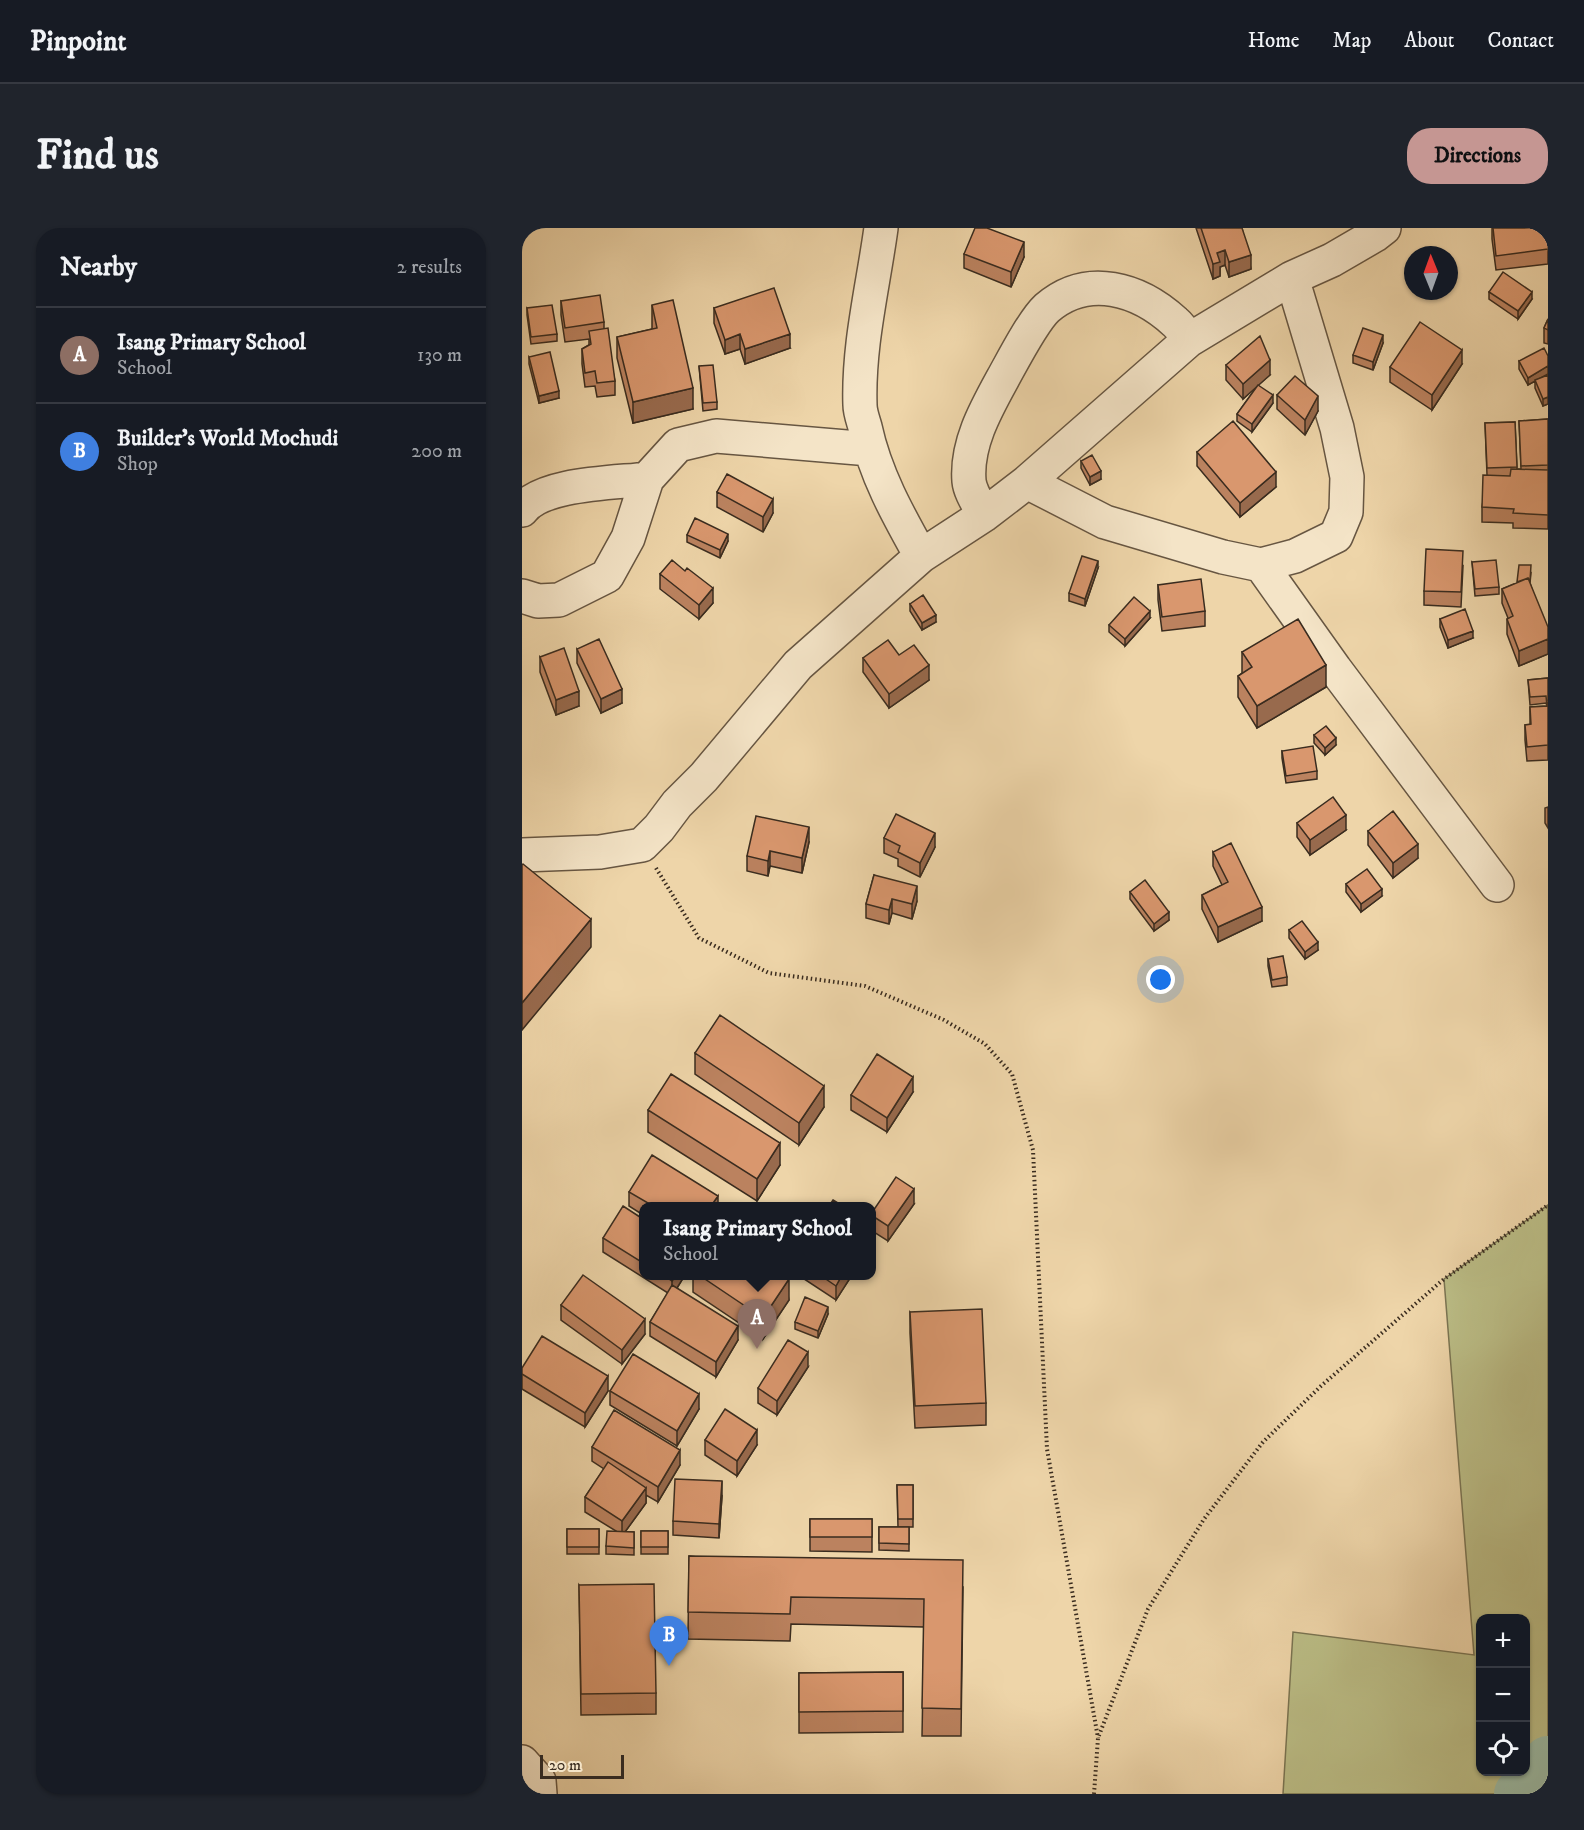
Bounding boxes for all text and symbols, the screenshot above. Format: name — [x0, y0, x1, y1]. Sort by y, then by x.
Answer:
text: Pinpoint — [30, 24, 126, 59]
text: Home — [1248, 28, 1300, 54]
text: Map — [1333, 28, 1371, 54]
text: About — [1404, 28, 1455, 54]
text: Contact — [1488, 28, 1554, 54]
button: Directions — [1407, 128, 1548, 184]
text: Find us — [36, 130, 159, 182]
north arrow — [1404, 246, 1458, 300]
text: Nearby — [60, 251, 137, 284]
text: 2 results — [397, 255, 462, 280]
text: Isang Primary School — [117, 329, 306, 356]
text: A — [73, 343, 86, 368]
text: 130 m — [417, 343, 462, 368]
text: School — [117, 356, 172, 381]
text: Builder's World Mochudi — [117, 425, 338, 452]
text: B — [73, 439, 86, 464]
text: 200 m — [411, 439, 462, 464]
text: Shop — [117, 452, 158, 477]
your location — [1146, 965, 1175, 994]
popup — [639, 1202, 876, 1280]
text: Isang Primary School — [663, 1215, 852, 1242]
text: School — [663, 1242, 718, 1267]
pin: A — [738, 1300, 776, 1349]
map controls — [1476, 1614, 1530, 1776]
button: + — [1476, 1614, 1530, 1668]
pin: B — [650, 1616, 688, 1666]
button: − — [1476, 1668, 1530, 1722]
button: locate — [1476, 1722, 1530, 1776]
scale bar — [540, 1752, 624, 1780]
text: 20 m — [549, 1755, 581, 1775]

